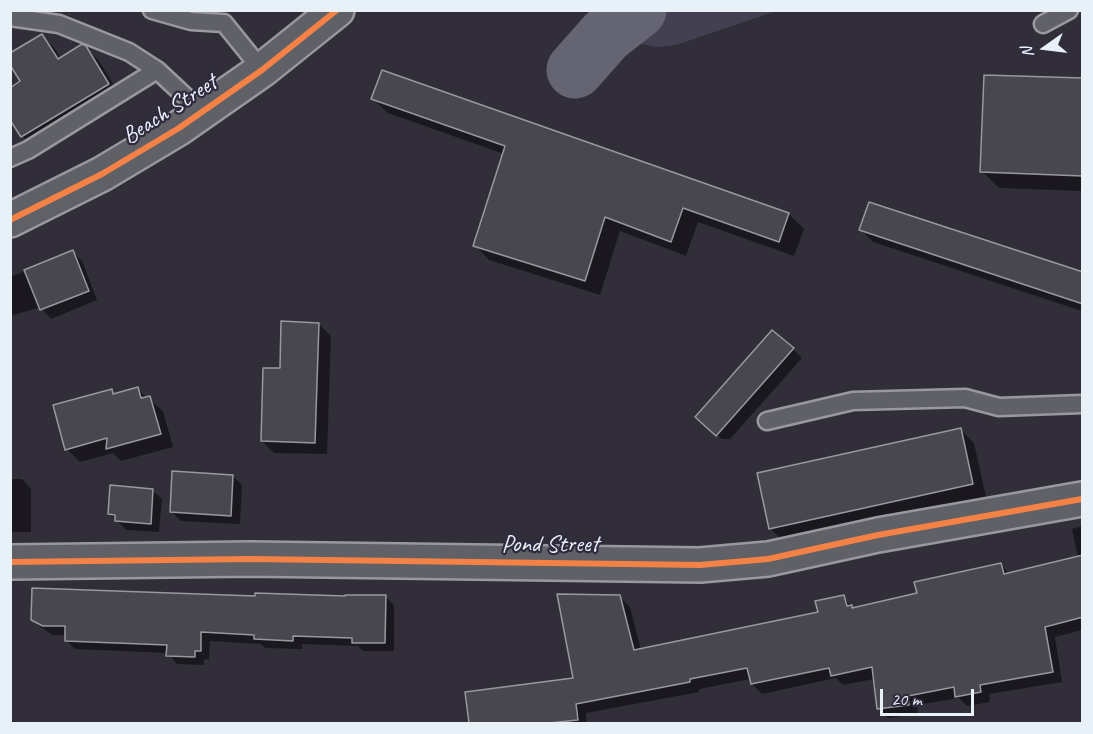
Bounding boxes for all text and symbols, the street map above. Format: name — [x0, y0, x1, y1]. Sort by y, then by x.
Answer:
north arrow — [1015, 18, 1075, 78]
text: N — [1017, 45, 1038, 60]
street label: Beach Street — [117, 69, 223, 151]
street label: Pond Street — [501, 531, 599, 559]
scale bar — [883, 677, 978, 715]
text: 20 m — [891, 688, 922, 710]

